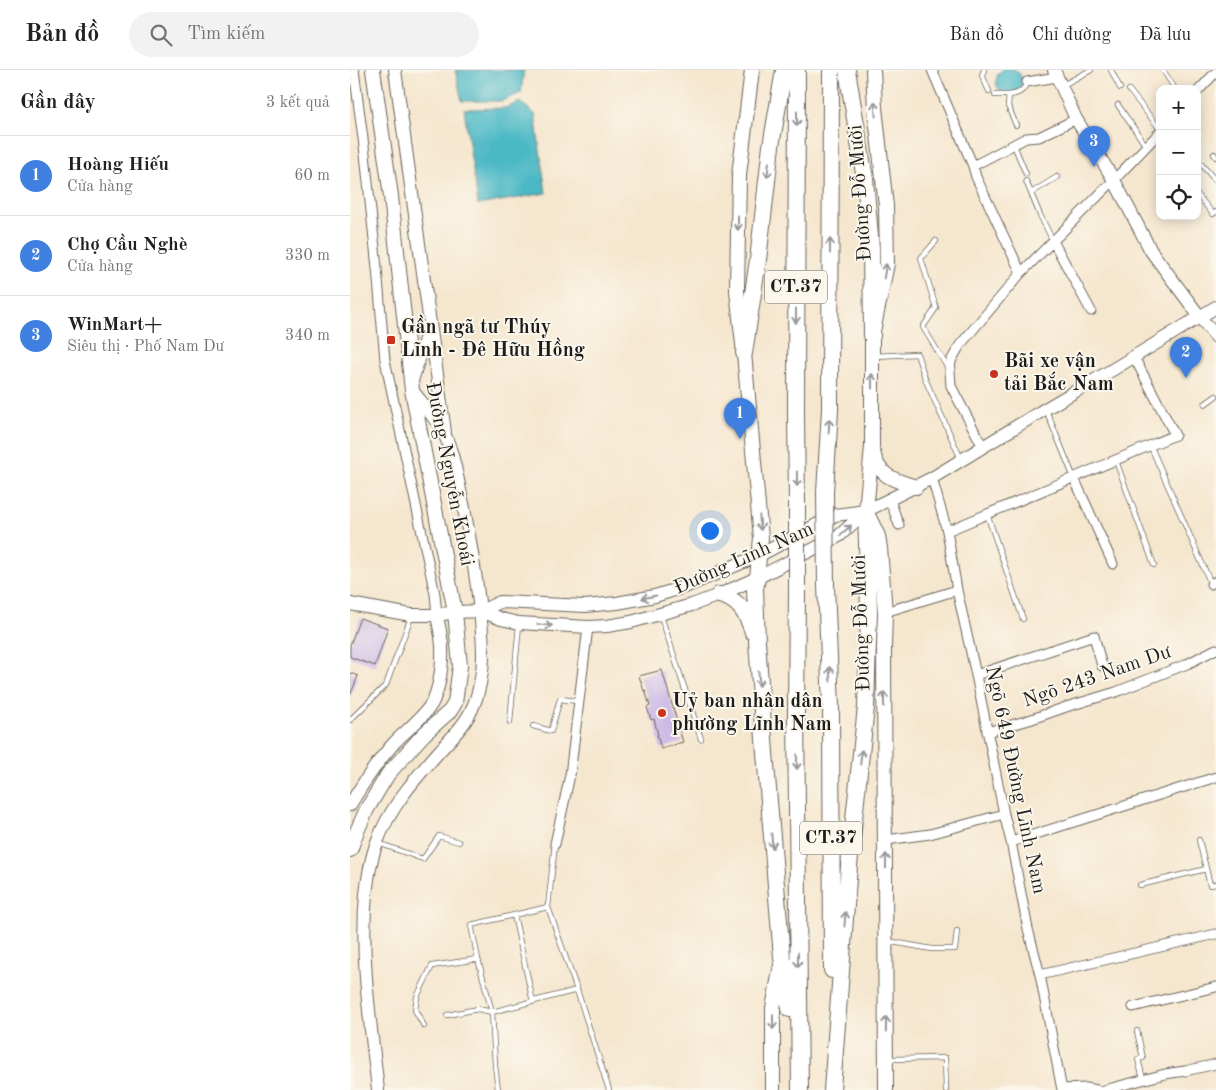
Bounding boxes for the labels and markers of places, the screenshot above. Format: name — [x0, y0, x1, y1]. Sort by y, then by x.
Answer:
pin: 3 — [1078, 126, 1110, 167]
place label: Gần ngã tư Thúy Lĩnh - Đê Hữu Hồng — [401, 314, 585, 361]
marker: Gần ngã tư Thúy Lĩnh - Đê Hữu Hồng — [385, 334, 397, 346]
pin: 2 — [1170, 337, 1202, 378]
place label: Bãi xe vận tải Bắc Nam — [1004, 352, 1114, 395]
marker: Bãi xe vận tải Bắc Nam — [988, 368, 1000, 380]
pin: 1 — [724, 398, 756, 439]
place label: Uỷ ban nhân dân phường Lĩnh Nam — [672, 692, 832, 735]
marker: Uỷ ban nhân dân phường Lĩnh Nam — [656, 707, 668, 719]

